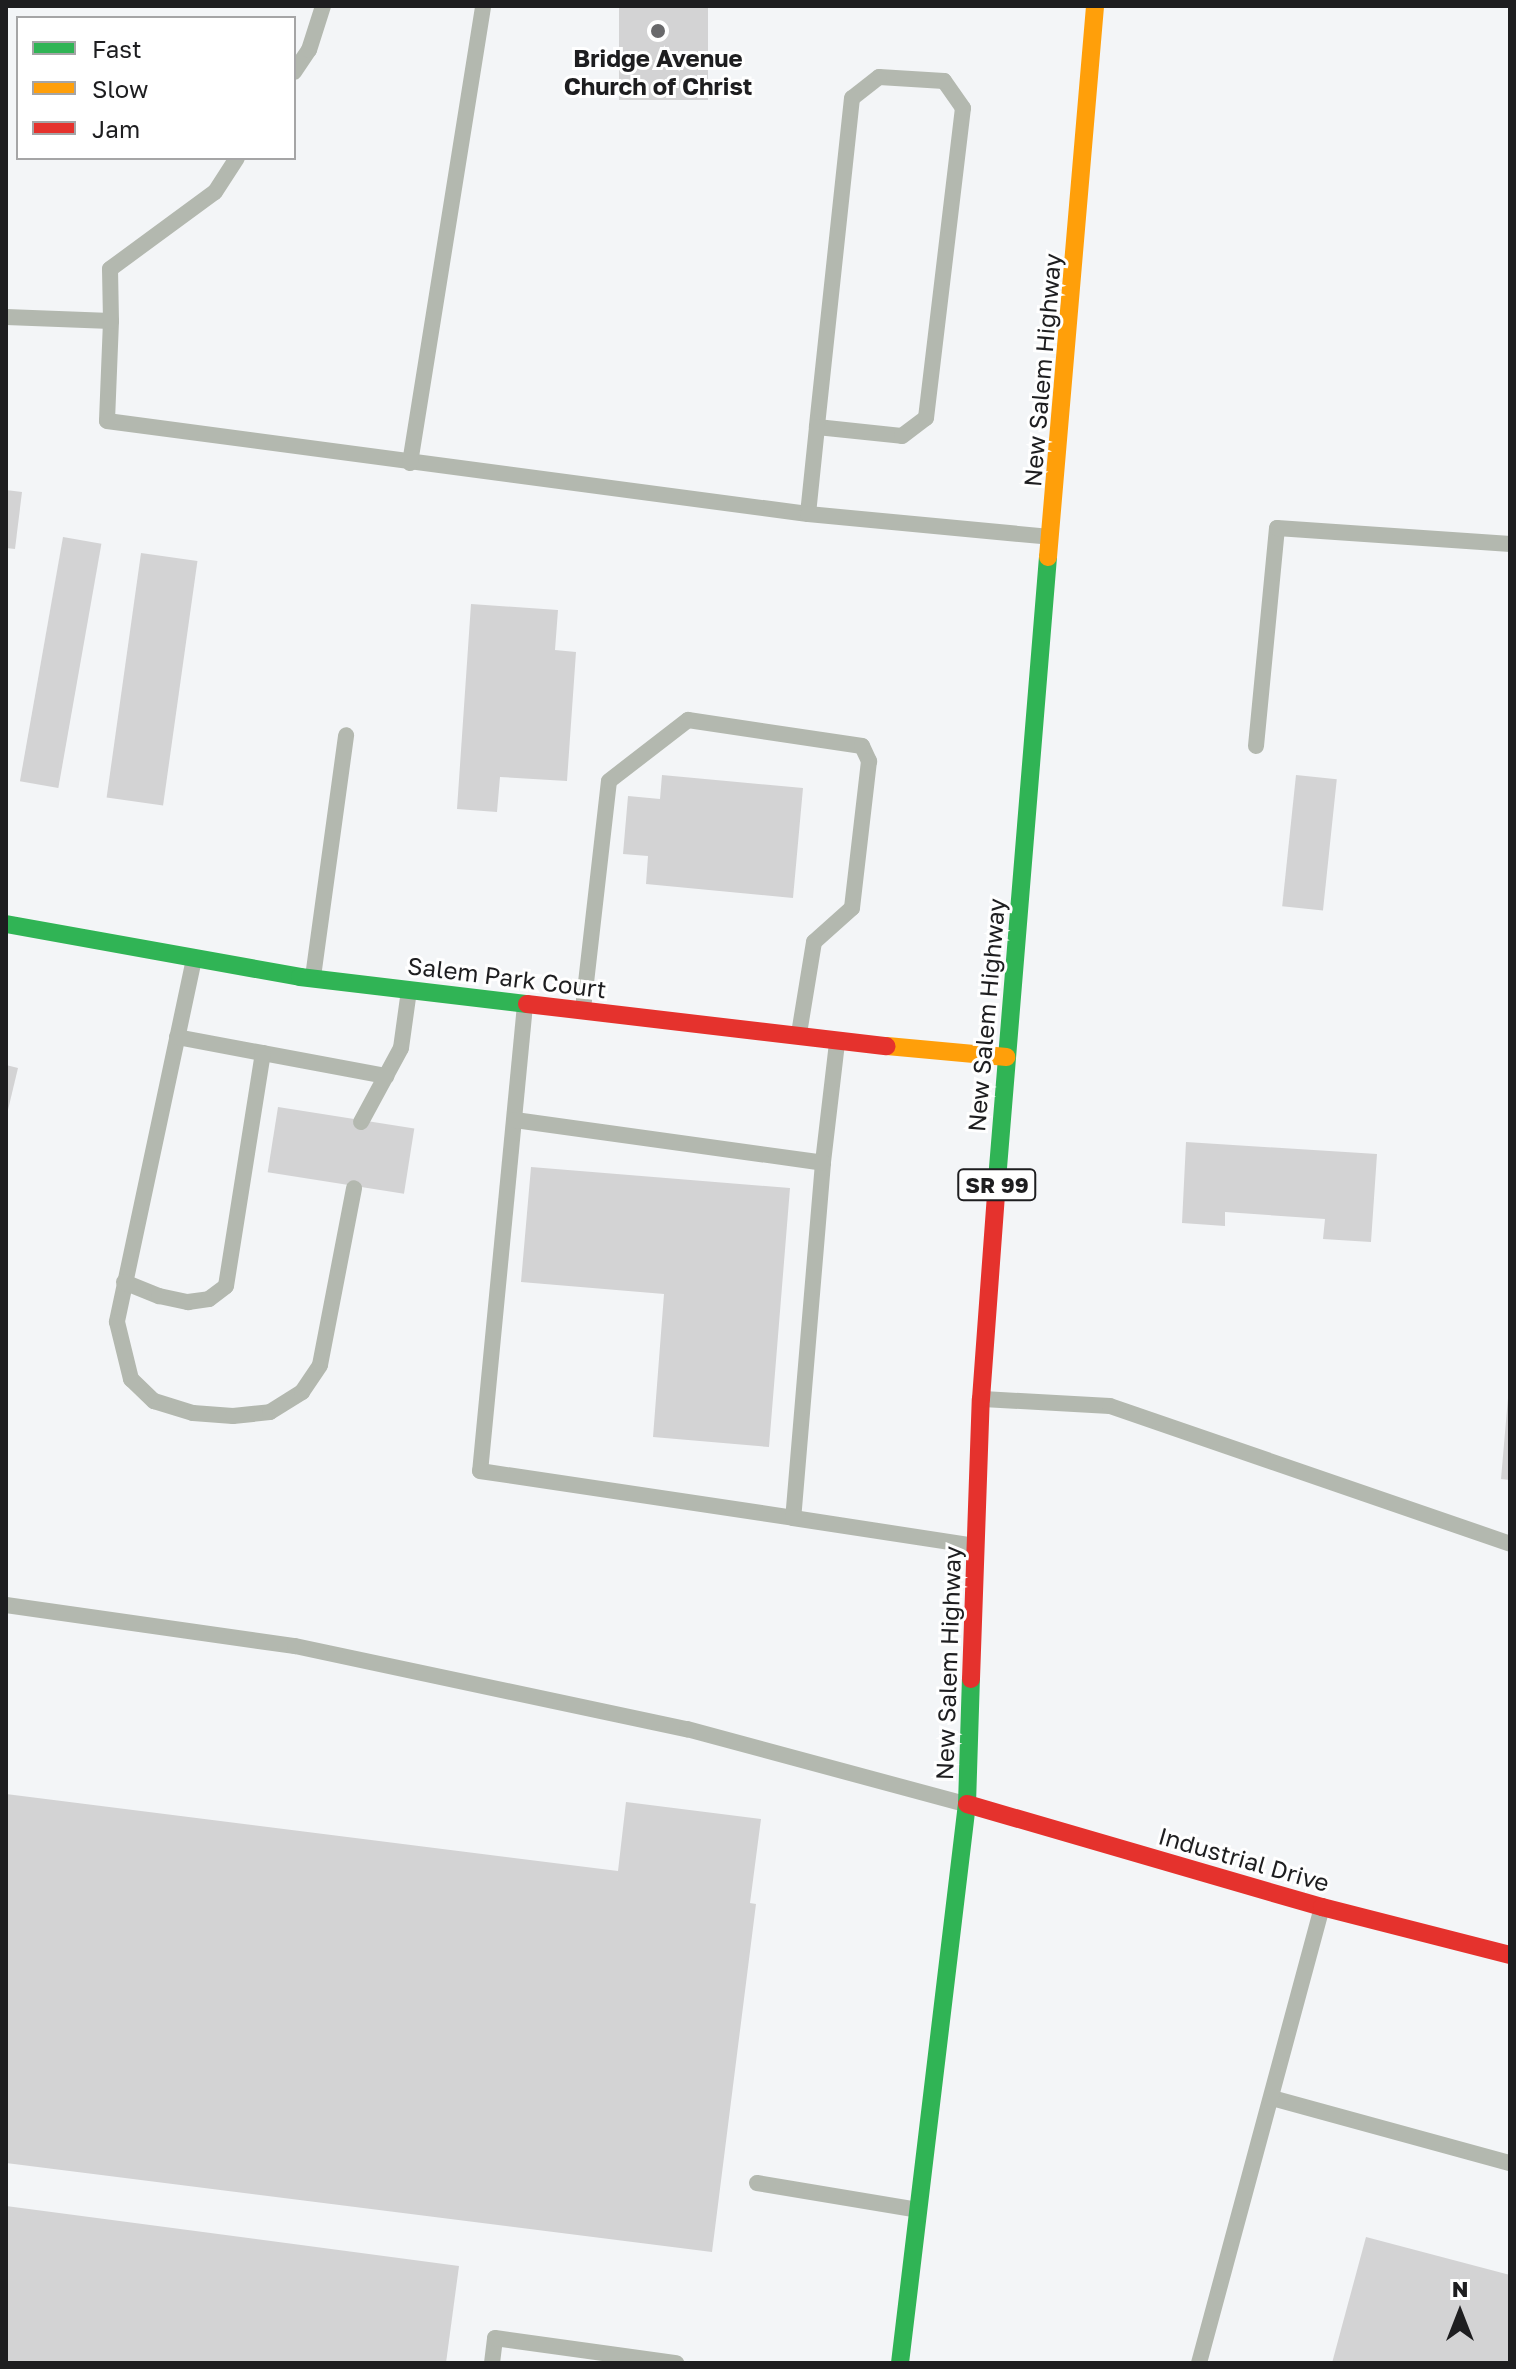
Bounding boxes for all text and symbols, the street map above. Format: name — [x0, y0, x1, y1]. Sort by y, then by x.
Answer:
legend — [16, 16, 296, 160]
marker: Bridge Avenue Church of Christ — [649, 22, 667, 40]
text: Fast — [92, 34, 142, 63]
place label: Bridge Avenue Church of Christ — [564, 44, 752, 100]
text: Slow — [92, 74, 148, 103]
text: Jam — [92, 114, 140, 143]
street label: New Salem Highway — [1017, 252, 1067, 488]
street label: New Salem Highway — [961, 897, 1011, 1133]
street label: Salem Park Court — [406, 951, 608, 1003]
road number: SR 99 — [957, 1167, 1037, 1203]
street label: New Salem Highway — [930, 1545, 966, 1781]
street label: Industrial Drive — [1155, 1821, 1333, 1897]
north arrow — [1420, 2273, 1500, 2353]
text: N — [1452, 2275, 1468, 2302]

